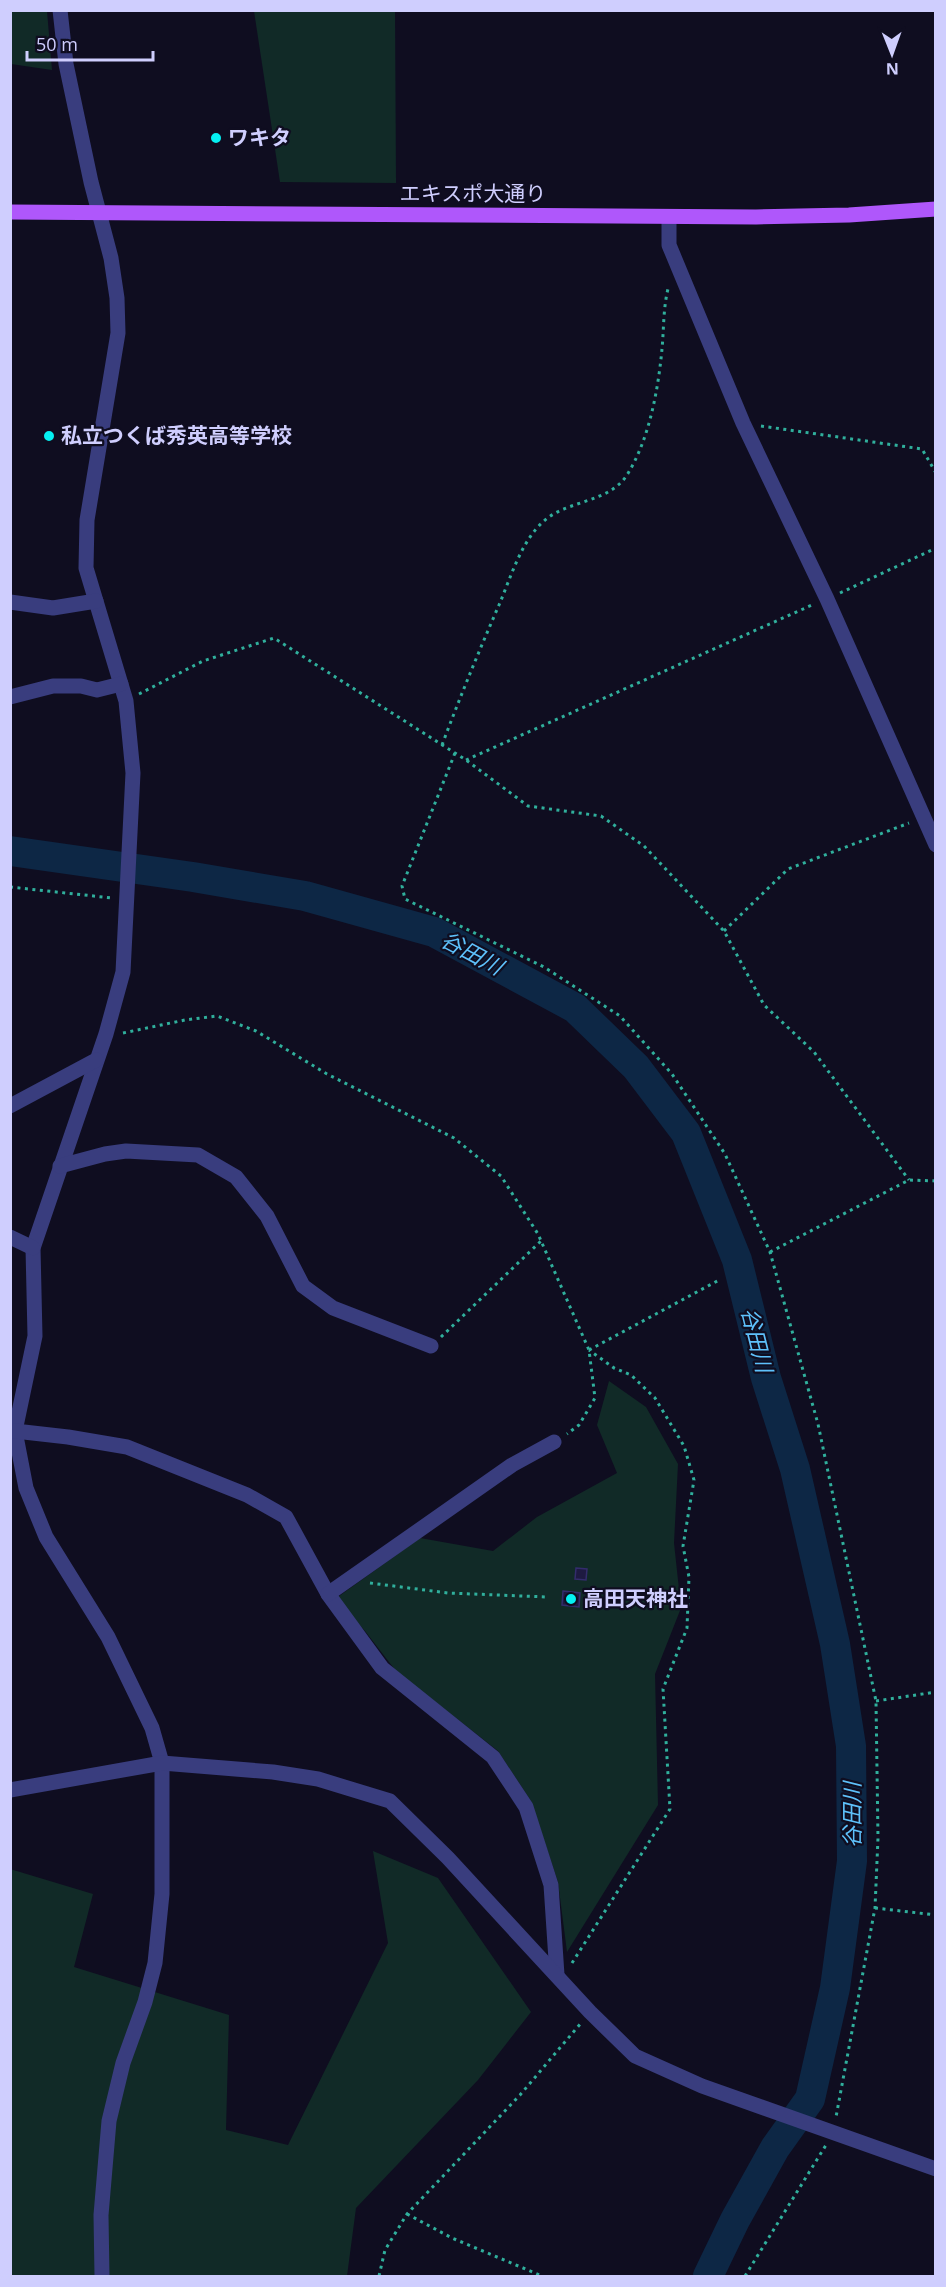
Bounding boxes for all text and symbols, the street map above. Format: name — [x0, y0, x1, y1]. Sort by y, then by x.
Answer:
scale bar — [27, 24, 153, 62]
north arrow — [862, 24, 922, 84]
text: 50 m — [36, 32, 78, 56]
text: N — [886, 58, 899, 80]
place label: ワキタ — [228, 123, 291, 151]
marker: ワキタ — [209, 131, 223, 145]
street label: エキスポ大通り — [400, 179, 546, 207]
place label: 私立つくば秀英高等学校 — [61, 421, 292, 449]
marker: 私立つくば秀英高等学校 — [42, 429, 56, 443]
water label: 谷田川 — [436, 923, 510, 982]
water label: 谷田川 — [735, 1304, 781, 1377]
place label: 高田天神社 — [583, 1584, 688, 1612]
marker: 高田天神社 — [564, 1592, 578, 1606]
water label: 谷田川 — [836, 1780, 866, 1848]

